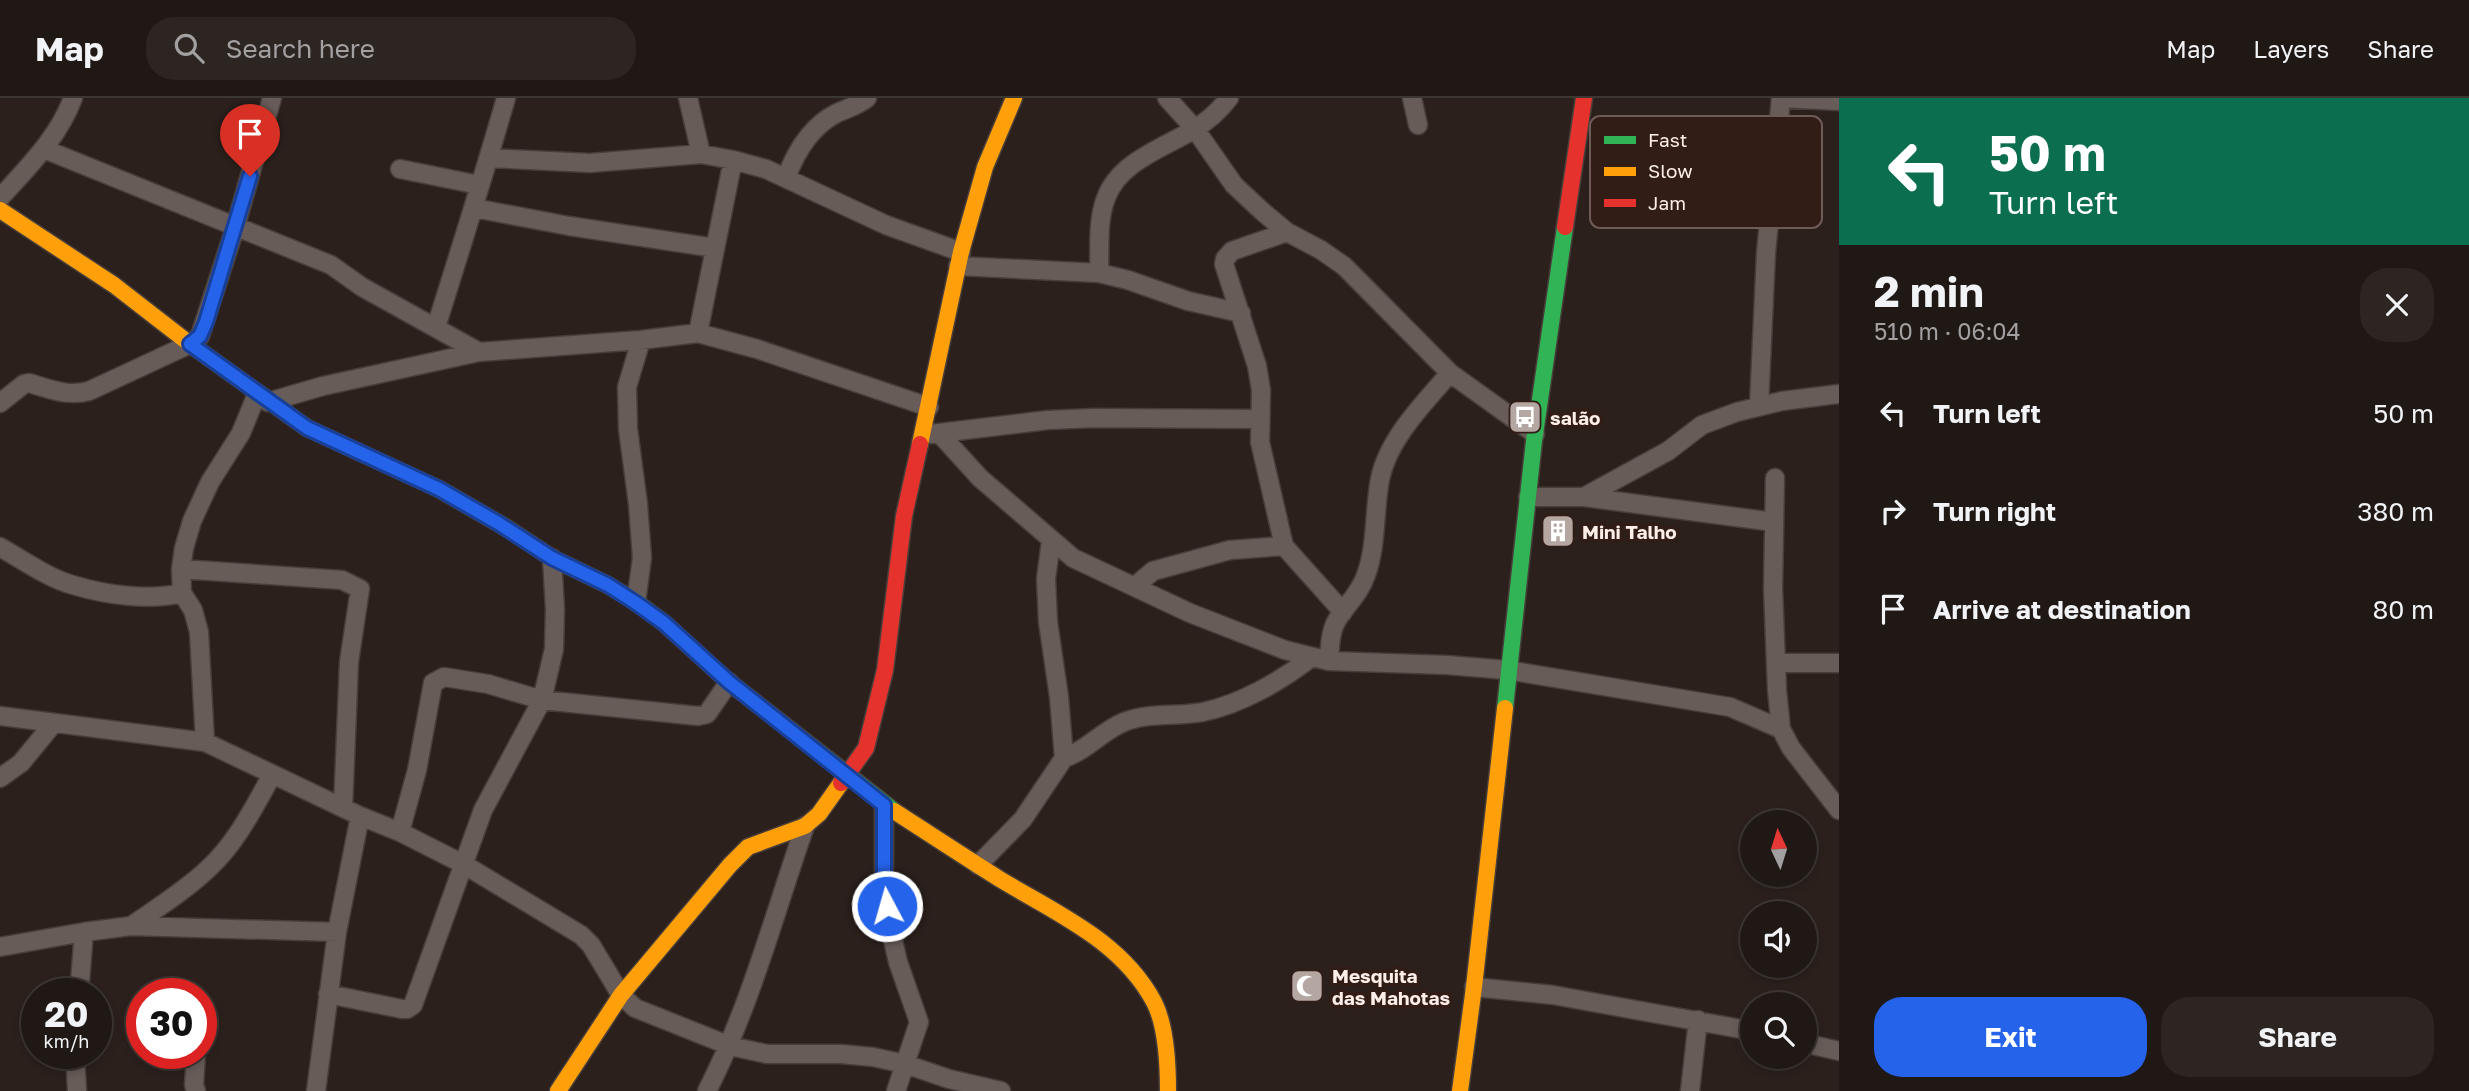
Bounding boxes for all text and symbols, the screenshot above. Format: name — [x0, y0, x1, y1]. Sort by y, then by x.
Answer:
search box — [146, 17, 636, 80]
text: Map — [35, 29, 104, 68]
icon: search — [170, 29, 208, 67]
text: Search here — [226, 33, 375, 64]
text: Map — [2166, 34, 2215, 63]
text: Layers — [2253, 34, 2329, 63]
text: Share — [2367, 34, 2434, 63]
pin — [220, 104, 280, 176]
icon: arrive — [231, 115, 269, 153]
legend — [1590, 116, 1822, 228]
text: 50 m — [1989, 123, 2106, 182]
icon: left — [1874, 126, 1965, 217]
text: Fast — [1648, 128, 1687, 151]
text: Slow — [1648, 159, 1693, 182]
text: Turn left — [1989, 183, 2118, 221]
text: Jam — [1648, 191, 1686, 214]
text: 2 min — [1874, 266, 1984, 316]
button: close — [2360, 268, 2434, 342]
text: 510 m · 06:04 — [1874, 317, 2021, 345]
icon: left — [1874, 394, 1912, 432]
bus stop icon: salão — [1506, 398, 1544, 436]
text: Turn left — [1933, 398, 2041, 429]
text: 50 m — [2373, 398, 2434, 429]
place label: salão — [1550, 406, 1600, 429]
icon: right — [1874, 492, 1912, 530]
text: Turn right — [1933, 496, 2056, 527]
text: 380 m — [2357, 496, 2434, 527]
building icon: Mini Talho — [1539, 512, 1577, 550]
place label: Mini Talho — [1582, 520, 1677, 543]
icon: arrive — [1874, 590, 1912, 628]
text: Arrive at destination — [1933, 594, 2191, 625]
text: 80 m — [2373, 594, 2434, 625]
north arrow — [1740, 810, 1816, 887]
map controls — [1740, 810, 1817, 1069]
position arrow — [850, 869, 924, 943]
button: sound — [1740, 901, 1817, 978]
place label: Mesquita das Mahotas — [1332, 964, 1450, 1009]
mosque icon: Mesquita das Mahotas — [1288, 967, 1326, 1005]
speed limit sign: 30 — [126, 978, 217, 1069]
button: search — [1740, 992, 1817, 1069]
text: 20 — [44, 993, 89, 1035]
button: Exit — [1874, 997, 2147, 1077]
button: Share — [2161, 997, 2434, 1077]
text: km/h — [44, 1030, 89, 1052]

